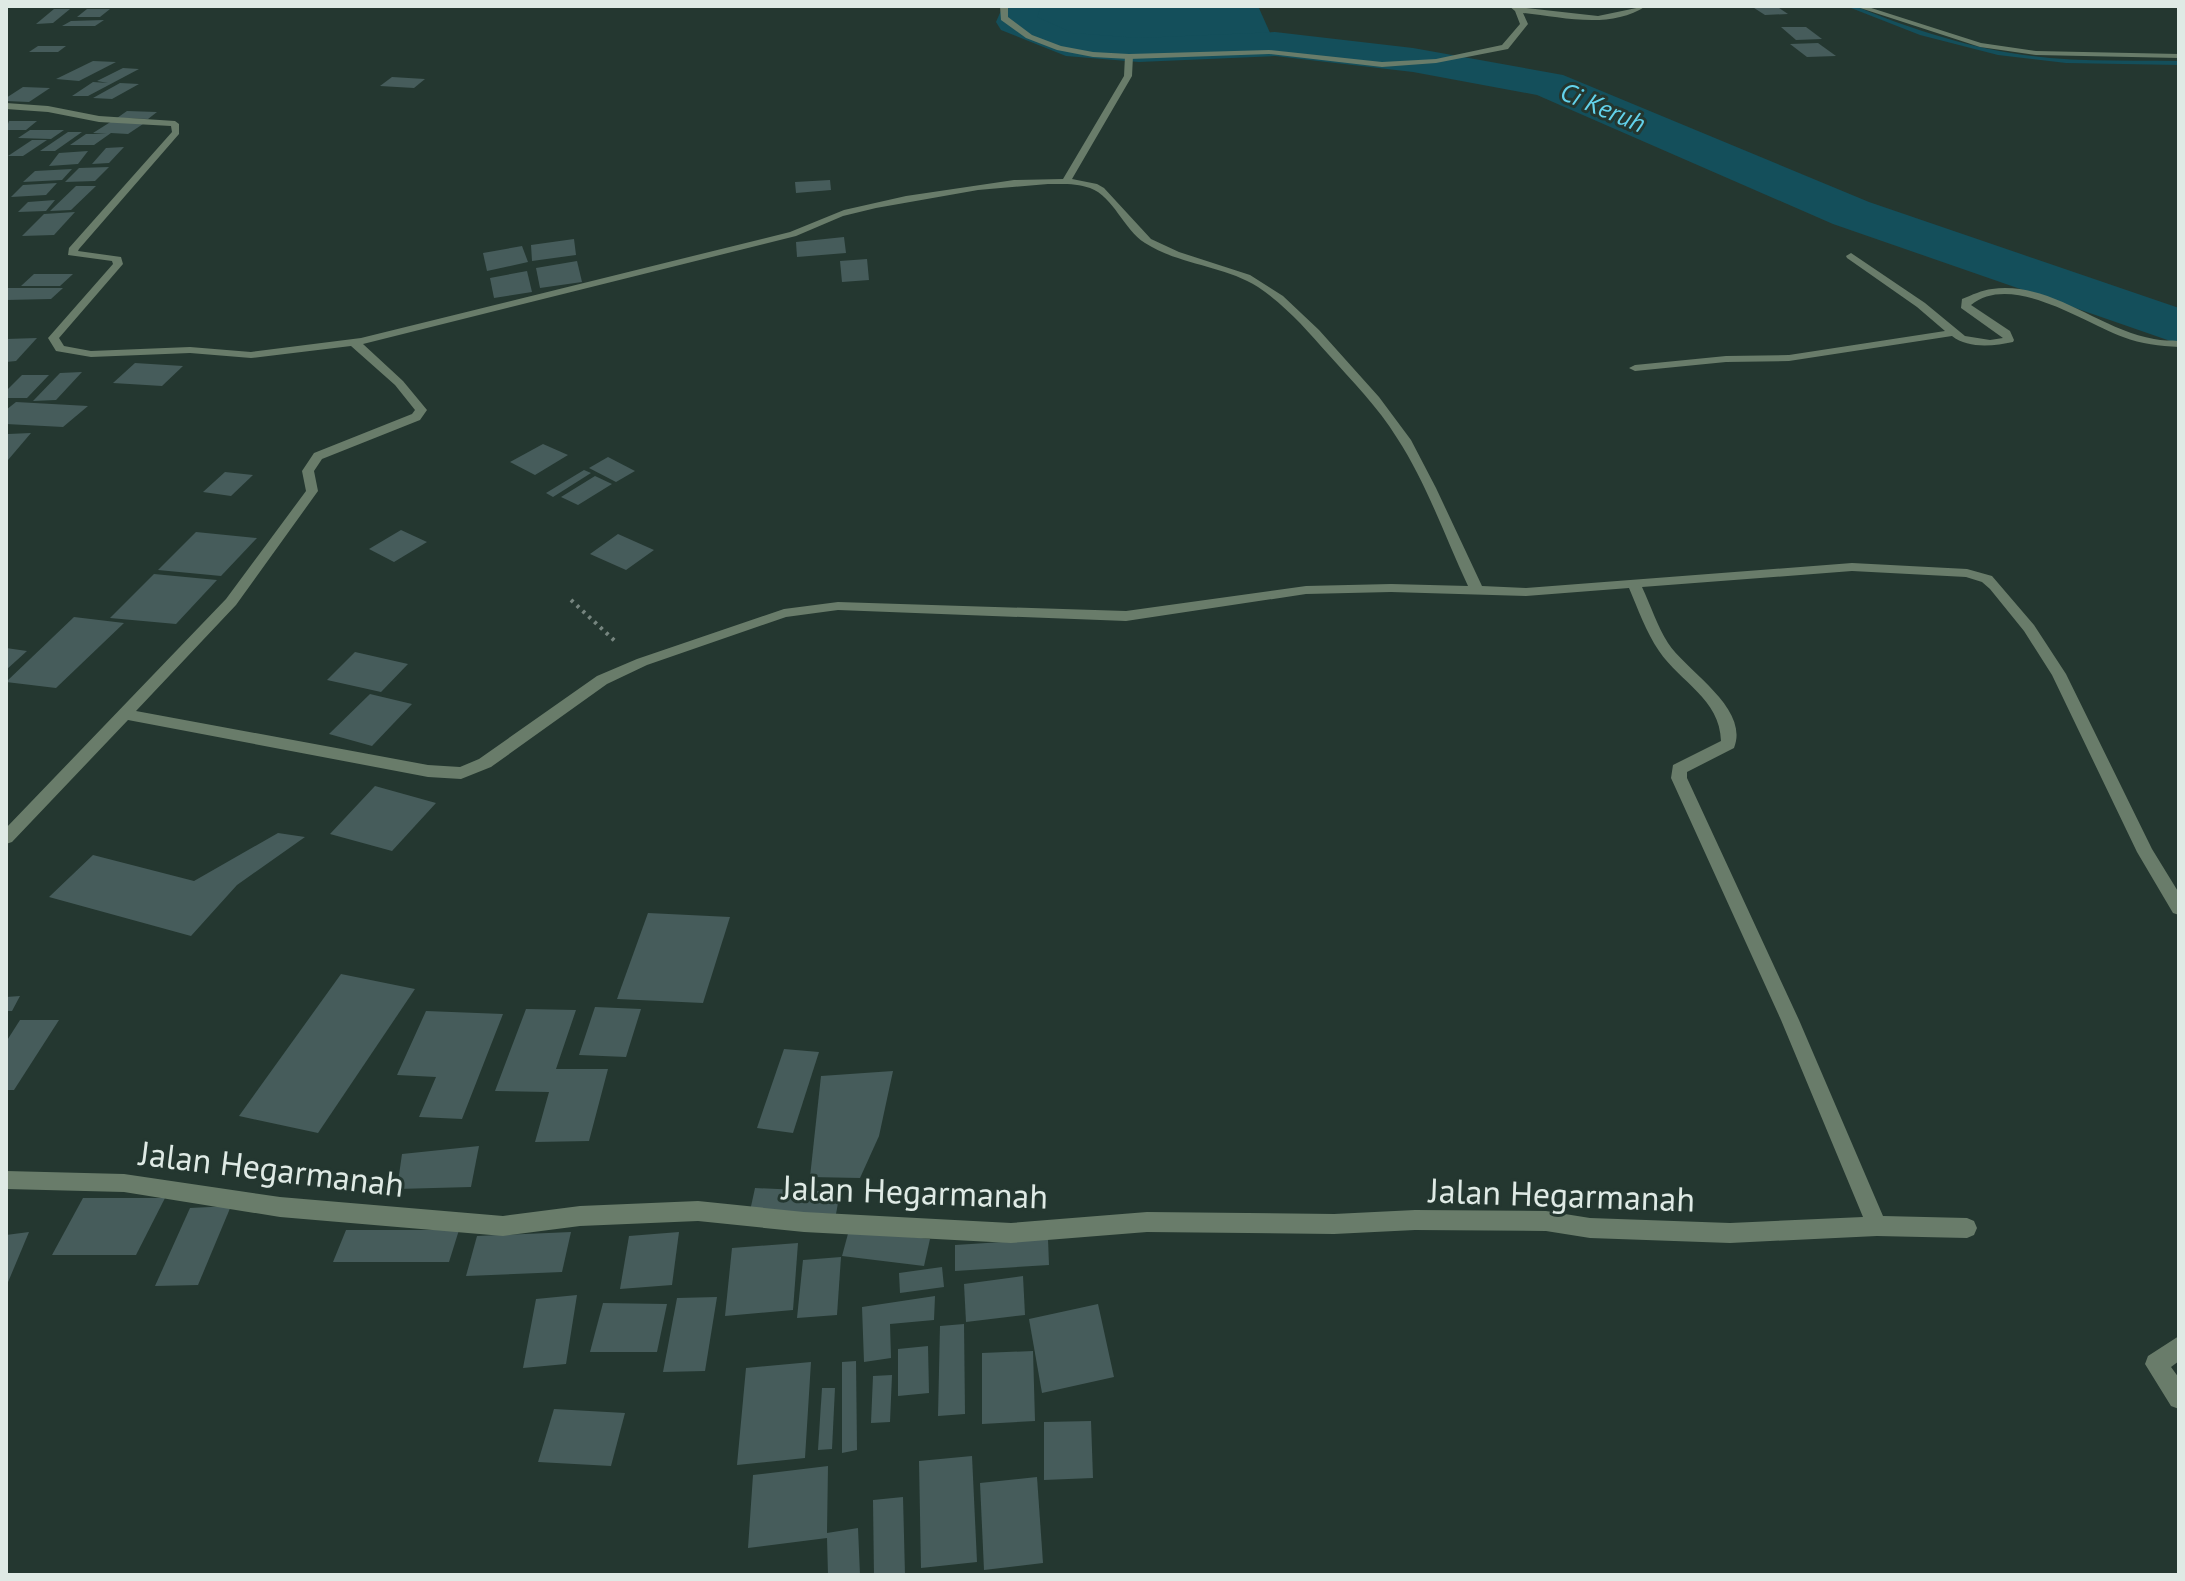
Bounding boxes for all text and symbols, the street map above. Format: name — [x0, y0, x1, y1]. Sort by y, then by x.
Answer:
water label: Ci Keruh — [1556, 74, 1650, 140]
street label: Jalan Hegarmanah — [135, 1130, 407, 1206]
street label: Jalan Hegarmanah — [779, 1164, 1049, 1218]
street label: Jalan Hegarmanah — [1426, 1167, 1696, 1221]

